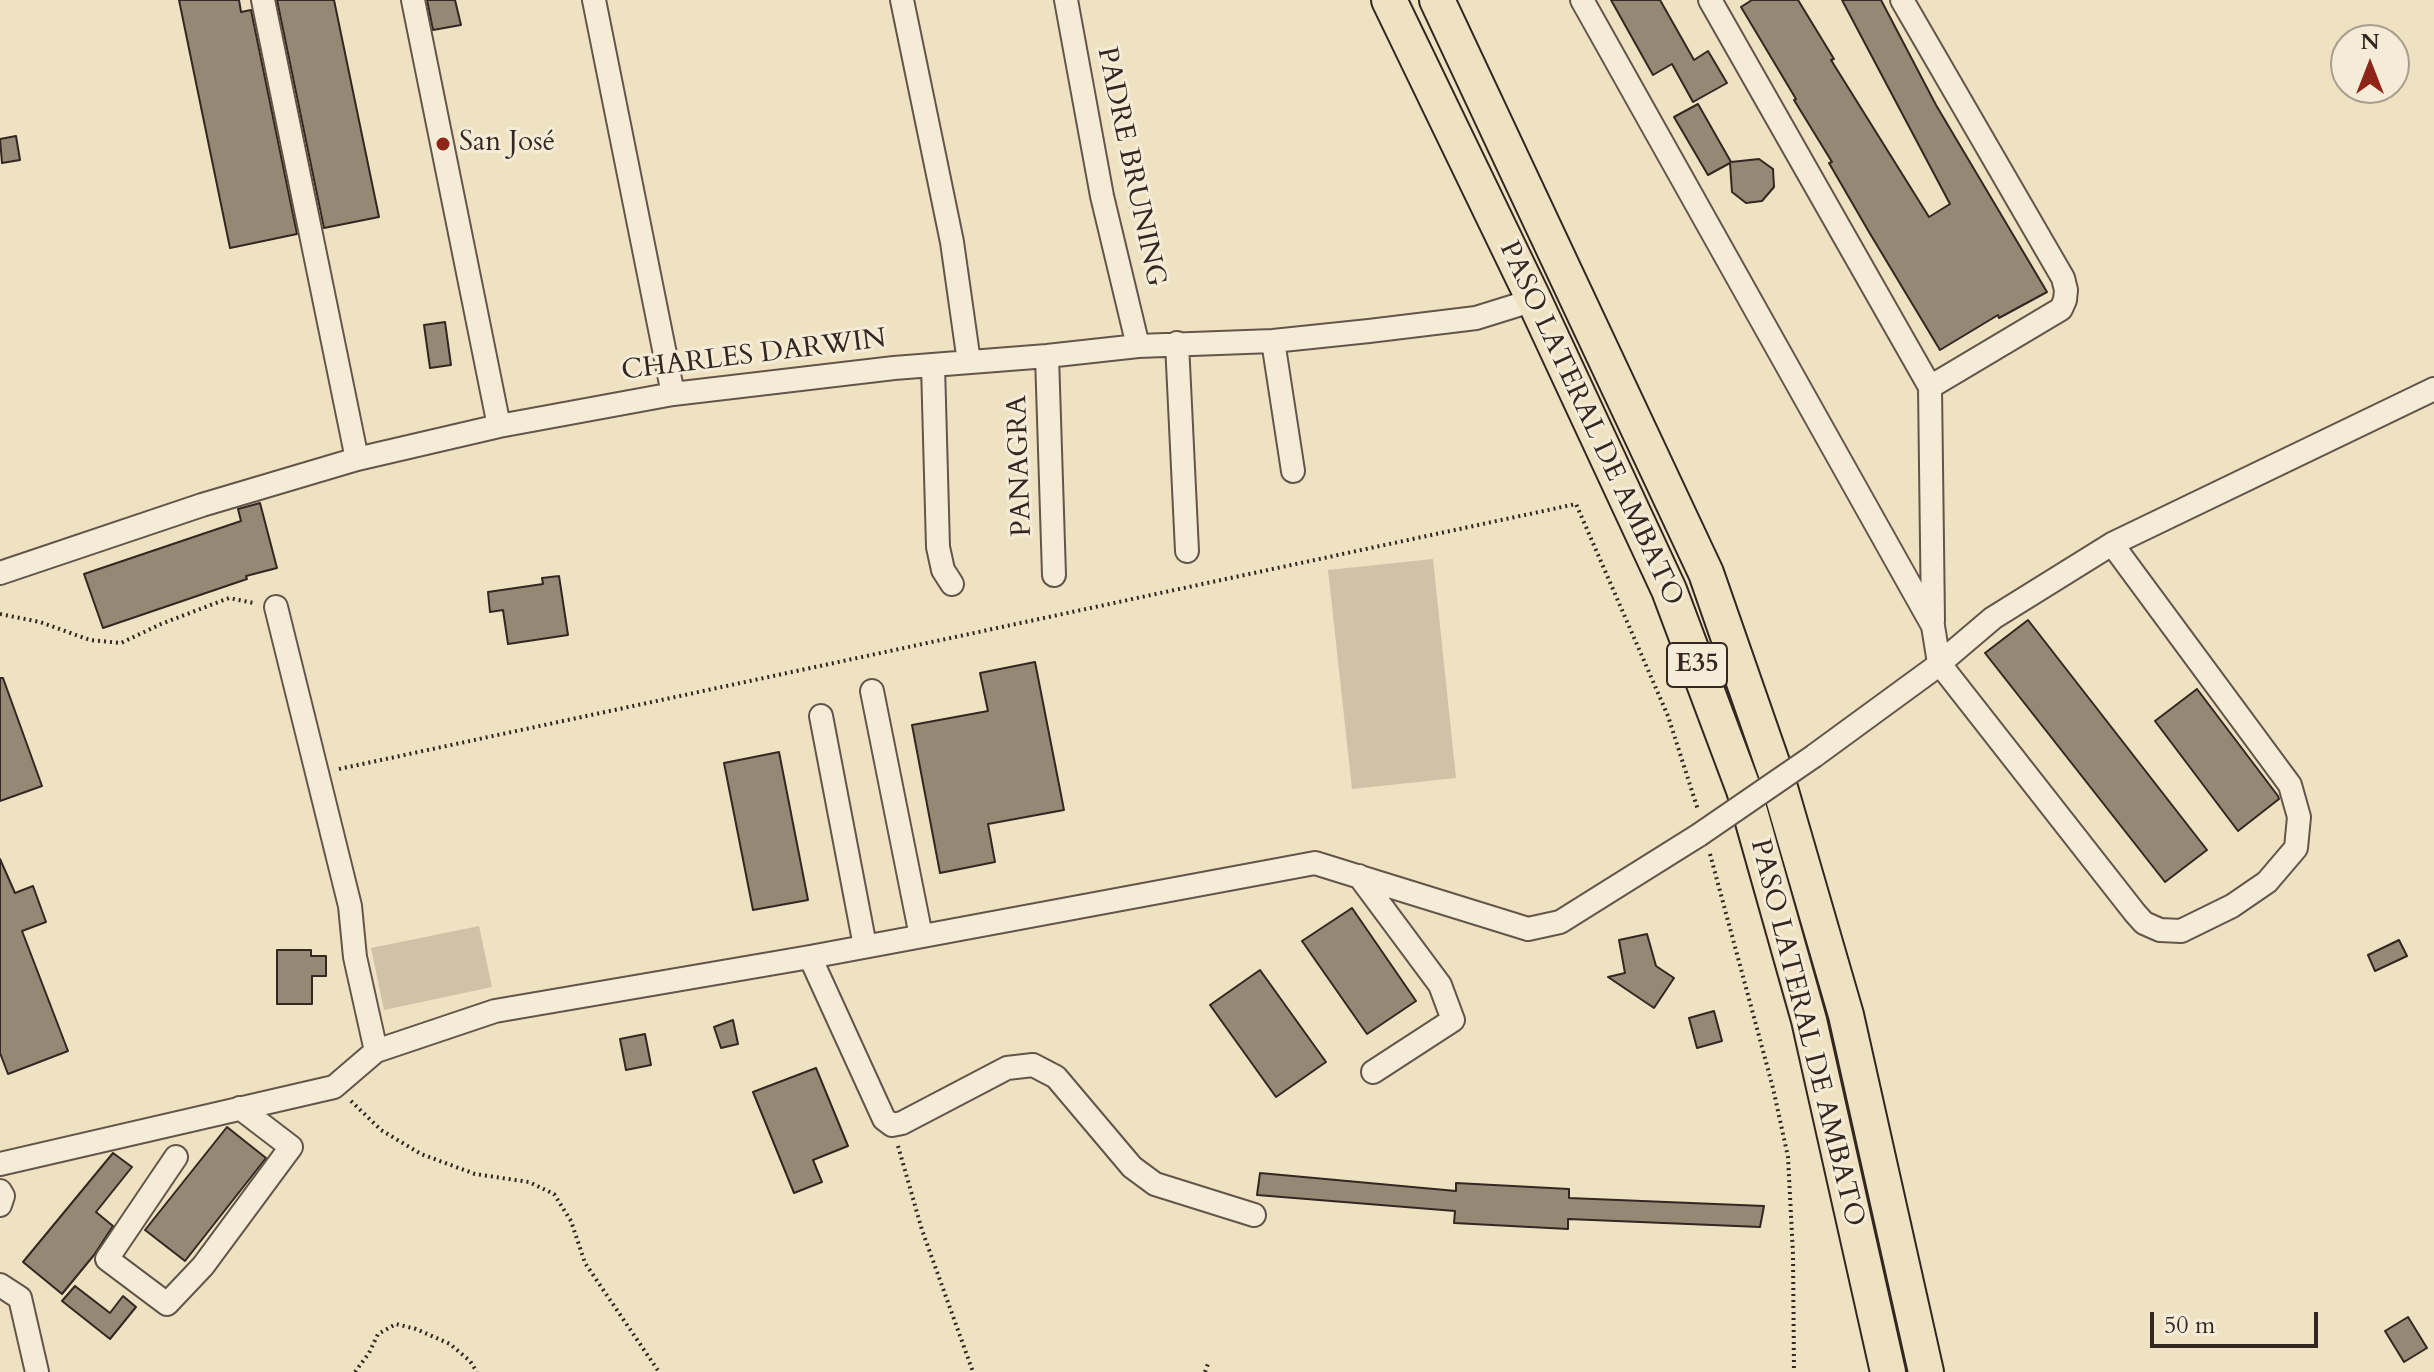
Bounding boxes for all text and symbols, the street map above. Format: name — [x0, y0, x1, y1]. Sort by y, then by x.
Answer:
north arrow — [2330, 24, 2410, 104]
text: N — [2360, 27, 2380, 57]
street label: PADRE BRUNING — [1088, 44, 1172, 290]
place label: San José — [459, 127, 555, 161]
marker: San José — [434, 135, 452, 153]
street label: PASO LATERAL DE AMBATO — [1491, 236, 1689, 612]
street label: CHARLES DARWIN — [620, 323, 888, 389]
street label: PANAGRA — [1002, 395, 1040, 537]
road number: E35 — [1667, 643, 1727, 687]
street label: PASO LATERAL DE AMBATO — [1742, 836, 1870, 1230]
scale bar — [2154, 1296, 2322, 1346]
text: 50 m — [2164, 1309, 2215, 1342]

